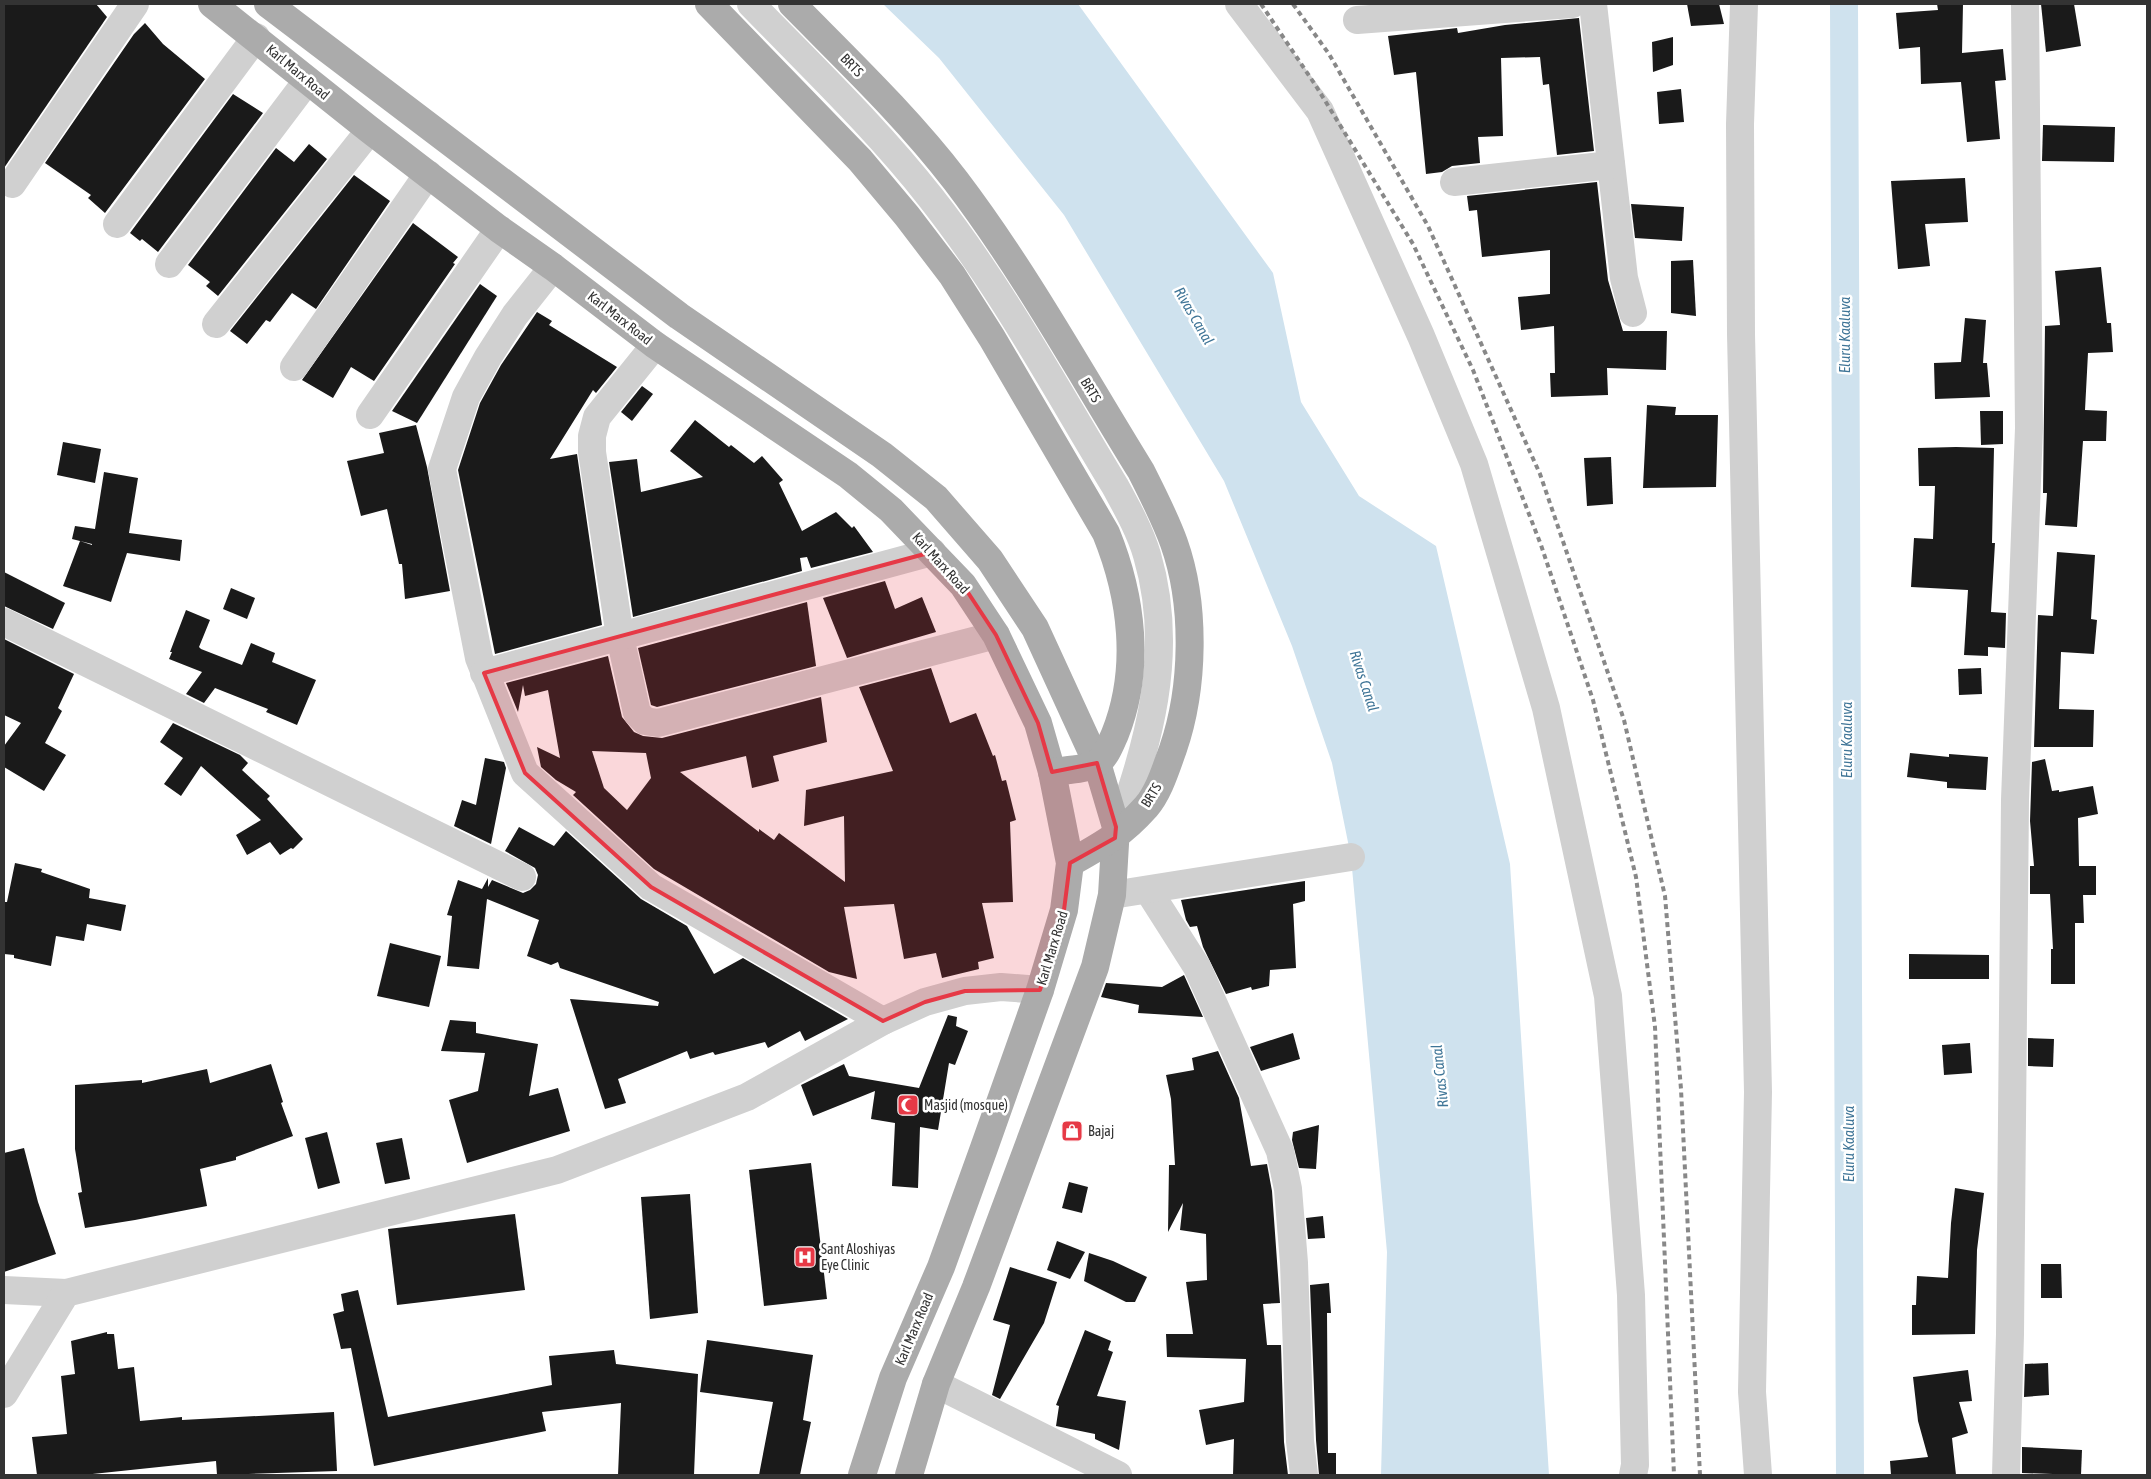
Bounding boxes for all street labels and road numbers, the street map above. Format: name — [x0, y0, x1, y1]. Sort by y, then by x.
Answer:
street label: Karl Marx Road — [263, 41, 333, 103]
street label: BRTS — [837, 50, 867, 80]
street label: Karl Marx Road — [585, 288, 655, 348]
street label: BRTS — [1078, 375, 1105, 405]
street label: Karl Marx Road — [909, 529, 973, 597]
street label: BRTS — [1137, 780, 1165, 810]
street label: Karl Marx Road — [1033, 909, 1071, 987]
street label: Karl Marx Road — [892, 1290, 936, 1368]

